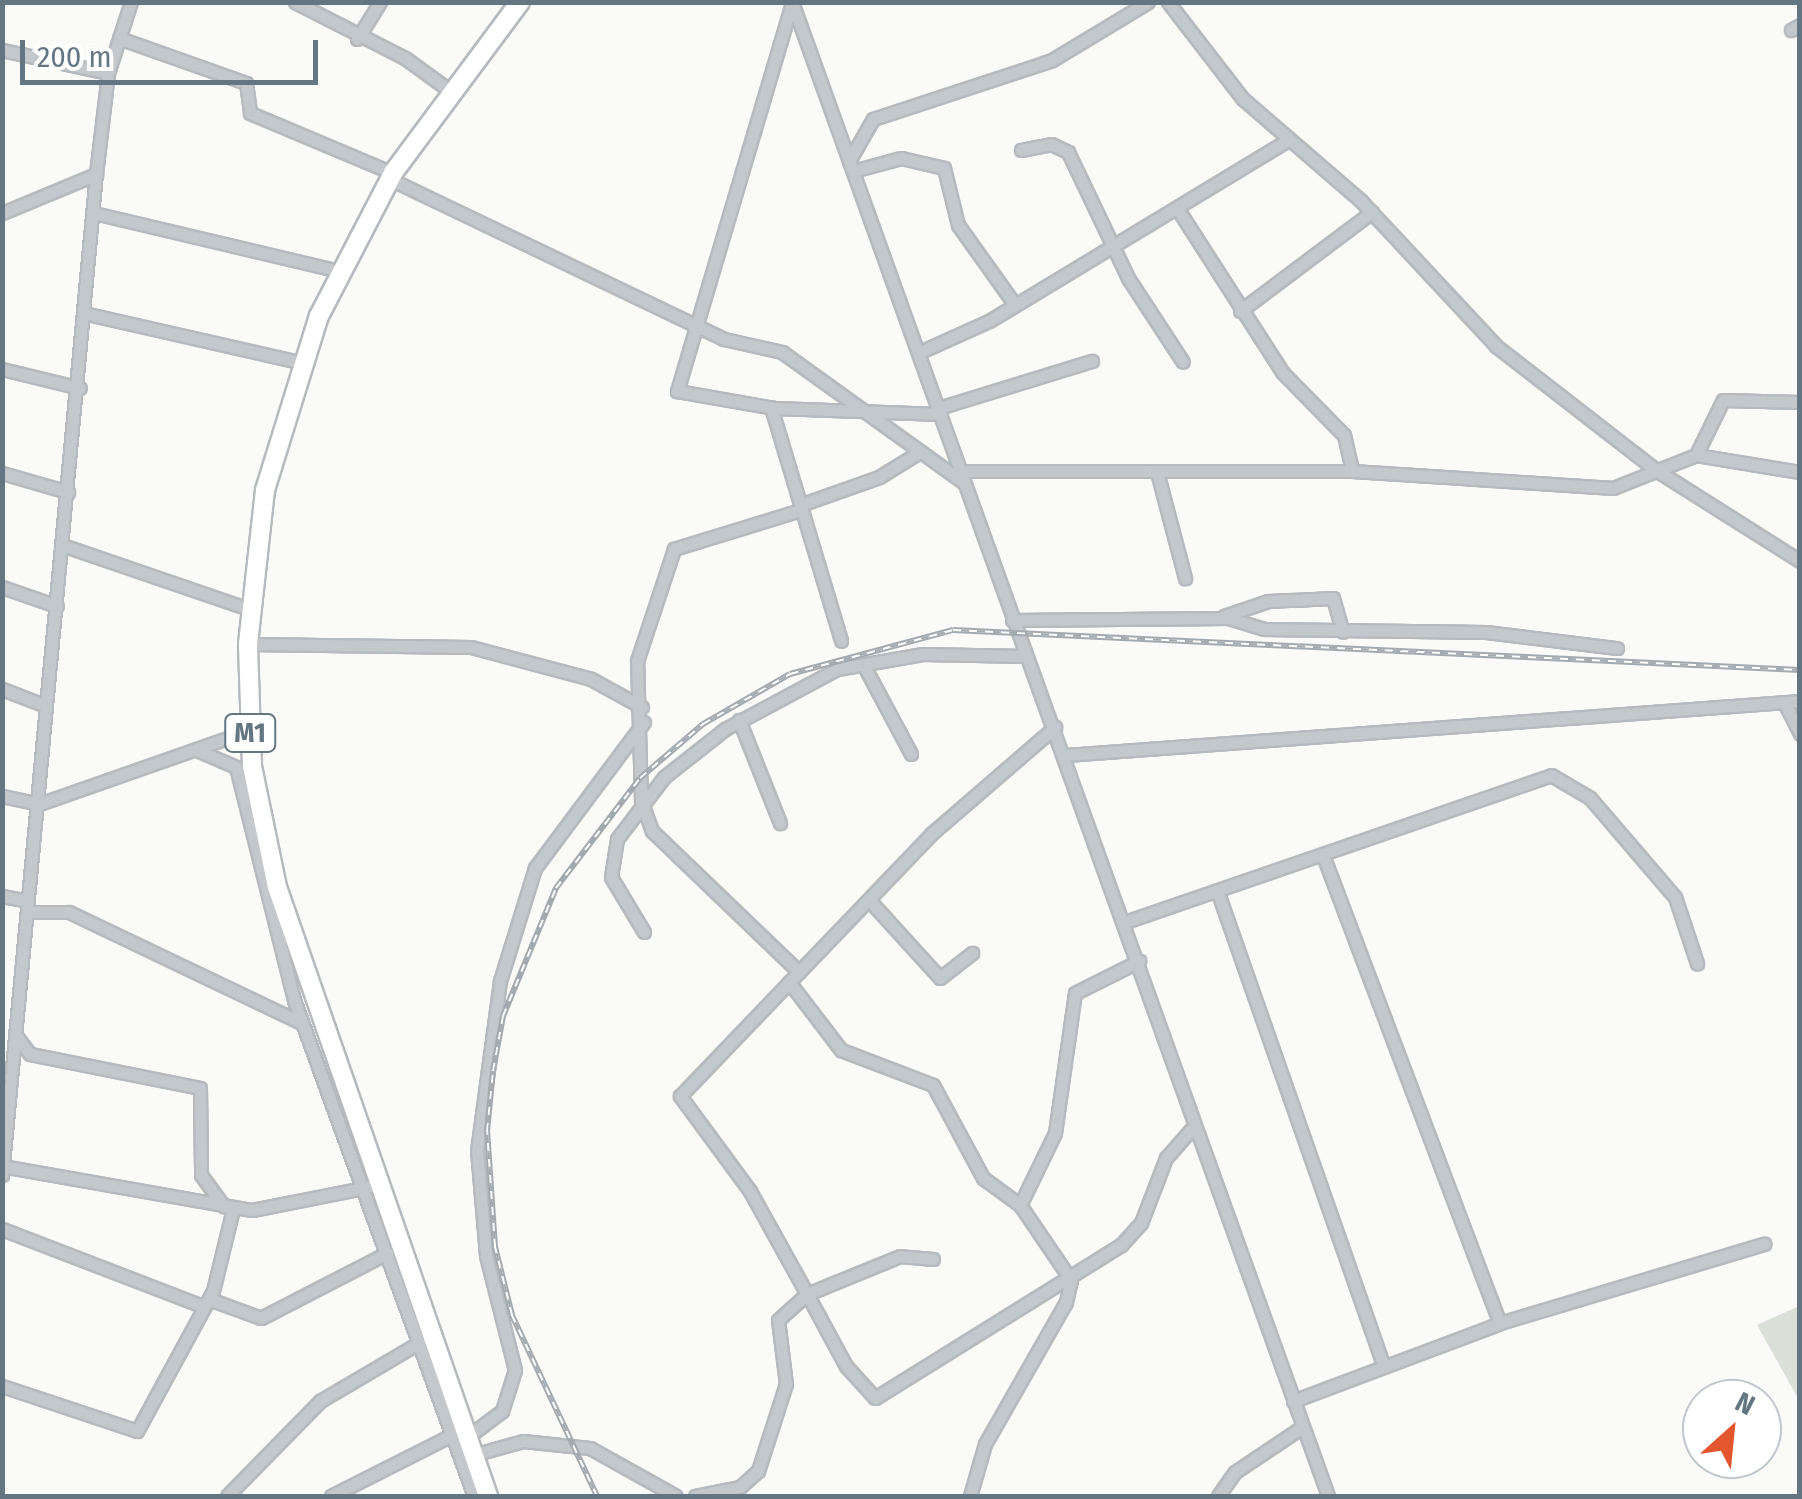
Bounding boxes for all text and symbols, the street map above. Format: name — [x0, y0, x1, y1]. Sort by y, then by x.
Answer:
scale bar — [25, 20, 322, 82]
text: 200 m — [37, 39, 112, 75]
road number: M1 — [222, 710, 278, 756]
north arrow — [1682, 1379, 1782, 1479]
text: N — [1730, 1385, 1760, 1422]

